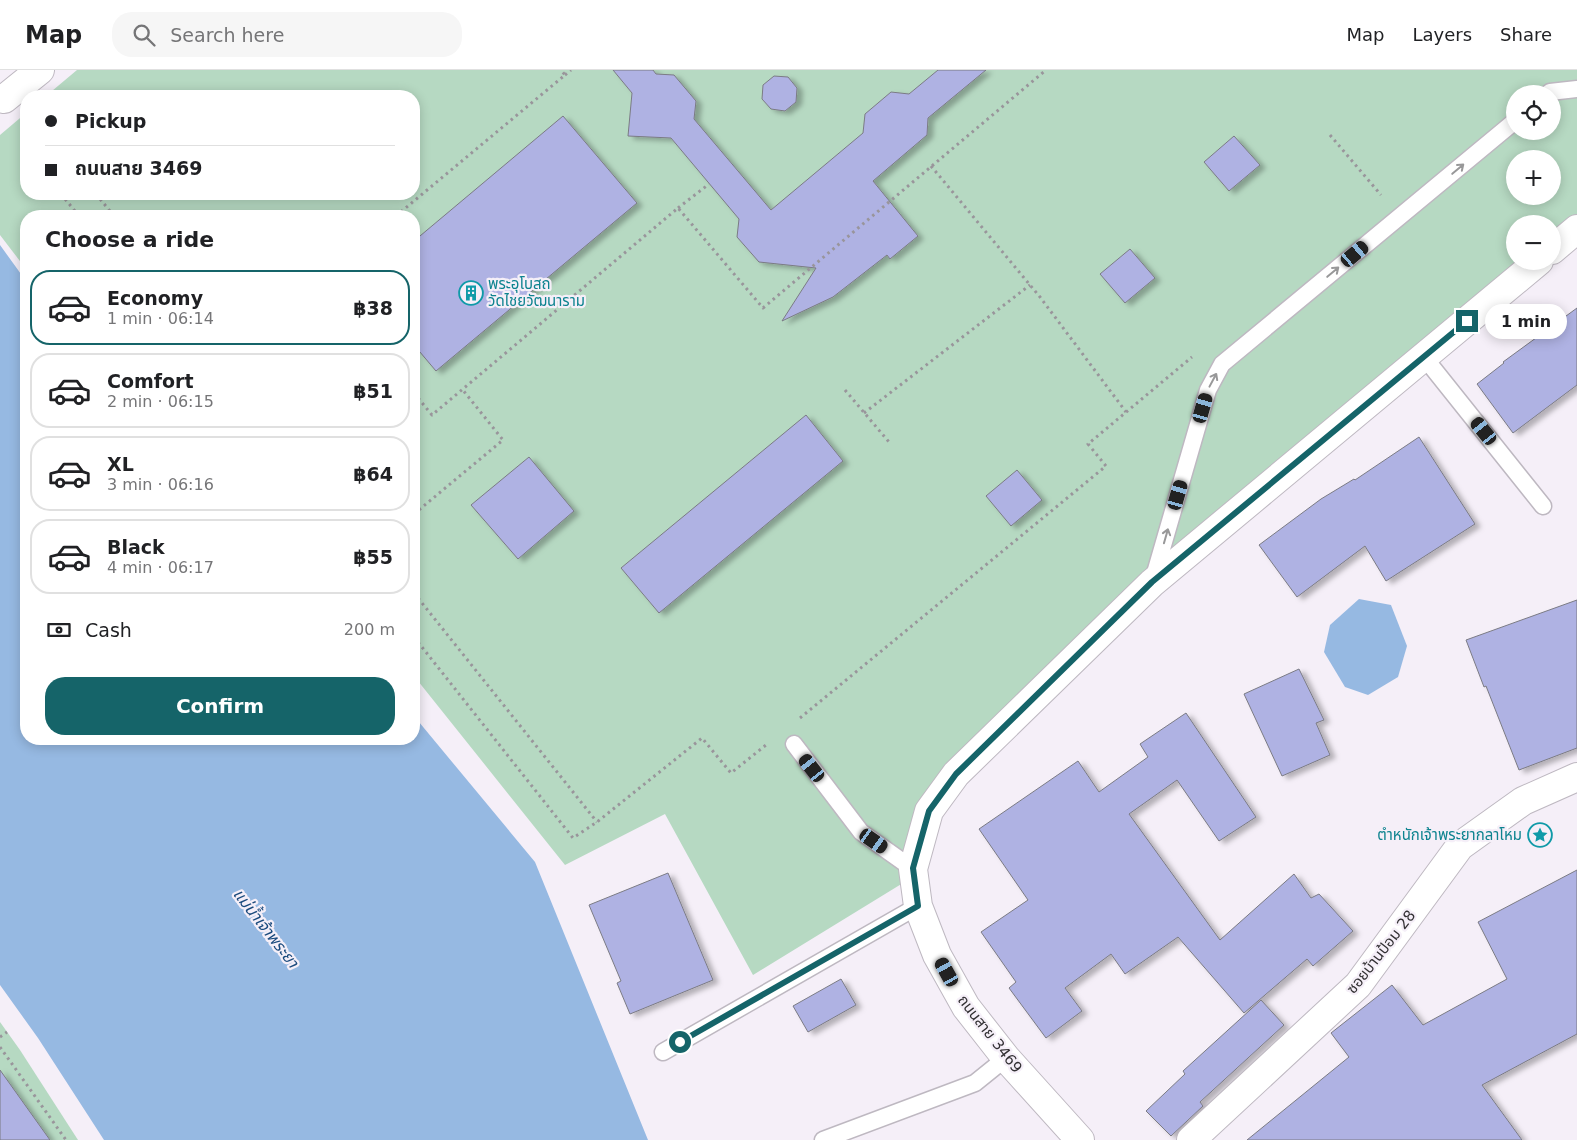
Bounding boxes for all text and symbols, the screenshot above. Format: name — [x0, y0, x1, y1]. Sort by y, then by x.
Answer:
search box — [112, 12, 462, 57]
text: Map — [25, 21, 82, 49]
icon: search — [130, 21, 158, 49]
text: Search here — [170, 24, 284, 46]
text: Map — [1346, 24, 1384, 45]
text: Layers — [1412, 24, 1472, 45]
text: Share — [1500, 24, 1552, 45]
map controls — [1506, 85, 1561, 270]
button: locate — [1506, 85, 1561, 140]
text: Pickup — [75, 110, 146, 132]
button: + — [1506, 150, 1561, 205]
text: ถนนสาย 3469 — [75, 157, 202, 179]
one-way arrow — [1451, 163, 1464, 174]
button: − — [1506, 215, 1561, 270]
text: Choose a ride — [45, 227, 214, 252]
car — [1338, 239, 1371, 269]
one-way arrow — [1326, 267, 1339, 278]
place label: พระอุโบสถ วัดไชยวัฒนาราม — [488, 275, 585, 310]
building icon: พระอุโบสถ วัดไชยวัฒนาราม — [458, 280, 484, 306]
icon: car — [47, 285, 92, 330]
text: Economy — [107, 287, 203, 309]
text: ฿38 — [353, 297, 393, 319]
callout: 1 min — [1484, 304, 1567, 338]
text: 1 min · 06:14 — [107, 309, 214, 328]
route end — [1456, 310, 1478, 332]
text: 1 min — [1501, 312, 1551, 331]
icon: car — [47, 368, 92, 413]
text: Comfort — [107, 370, 194, 392]
one-way arrow — [1208, 373, 1218, 388]
text: ฿51 — [353, 380, 393, 402]
text: 2 min · 06:15 — [107, 392, 214, 411]
car — [1191, 392, 1214, 424]
car — [1468, 415, 1499, 447]
icon: car — [47, 451, 92, 496]
text: XL — [107, 453, 134, 475]
text: ฿64 — [353, 463, 393, 485]
text: 3 min · 06:16 — [107, 475, 214, 494]
car — [1166, 479, 1189, 511]
one-way arrow — [1162, 528, 1171, 544]
icon: car — [47, 534, 92, 579]
text: Black — [107, 536, 165, 558]
text: ฿55 — [353, 546, 393, 568]
text: 4 min · 06:17 — [107, 558, 214, 577]
icon: cash — [45, 616, 73, 644]
text: Cash — [85, 619, 132, 641]
text: 200 m — [344, 620, 395, 639]
button: Confirm — [45, 677, 395, 735]
car — [796, 752, 827, 784]
place icon: ตำหนักเจ้าพระยากลาโหม — [1527, 822, 1553, 848]
car — [857, 826, 890, 856]
place label: ตำหนักเจ้าพระยากลาโหม — [1377, 826, 1522, 844]
water label: แม่น้ำเจ้าพระยา — [229, 884, 305, 972]
street label: ซอยบ้านป้อม 28 — [1343, 907, 1419, 997]
car — [933, 955, 960, 989]
street label: ถนนสาย 3469 — [954, 991, 1026, 1077]
route start — [669, 1031, 691, 1053]

